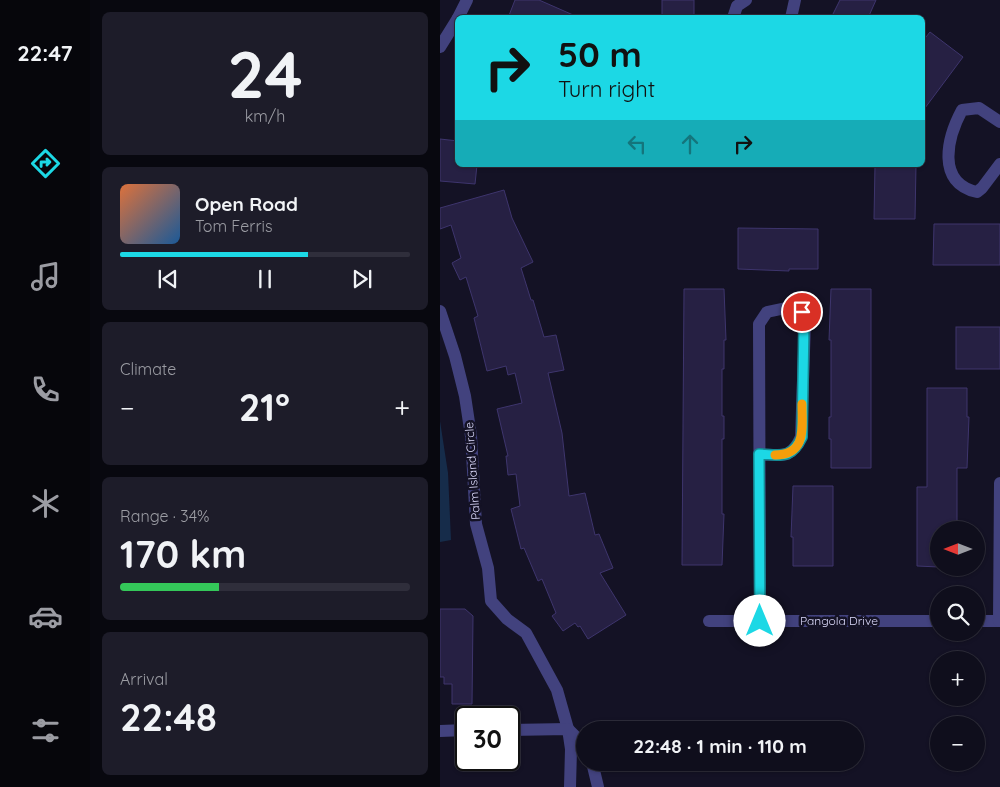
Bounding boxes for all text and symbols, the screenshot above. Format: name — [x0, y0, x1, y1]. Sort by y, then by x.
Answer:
text: 50 m — [558, 32, 642, 76]
text: 24 — [227, 33, 303, 114]
icon: right — [475, 35, 540, 100]
text: 22:47 — [17, 39, 73, 67]
text: Turn right — [558, 75, 655, 103]
text: km/h — [245, 106, 285, 126]
icon: left — [623, 130, 651, 158]
icon: ahead — [676, 130, 704, 158]
icon: right — [729, 130, 757, 158]
icon: directions — [28, 146, 63, 181]
text: Open Road — [195, 192, 298, 216]
text: Tom Ferris — [195, 216, 272, 236]
icon: music — [28, 259, 63, 294]
icon: previous — [154, 265, 182, 293]
icon: pause — [251, 265, 279, 293]
icon: next — [348, 265, 376, 293]
pin — [781, 291, 823, 333]
icon: arrive — [788, 298, 816, 326]
text: Climate — [120, 359, 176, 379]
icon: phone — [28, 372, 63, 407]
text: 21° — [239, 383, 290, 431]
text: − — [120, 390, 135, 425]
text: + — [394, 390, 410, 425]
street label: Palm Island Circle — [461, 421, 483, 520]
icon: climate — [28, 486, 63, 521]
text: Range · 34% — [120, 506, 210, 526]
north arrow — [930, 521, 985, 576]
map controls — [930, 521, 985, 771]
text: 170 km — [120, 530, 246, 578]
button: search — [930, 586, 985, 641]
position arrow — [733, 594, 785, 646]
icon: car — [28, 599, 63, 634]
street label: Pangola Drive — [800, 613, 878, 628]
button: + — [930, 651, 985, 706]
text: Arrival — [120, 669, 168, 689]
text: 22:48 — [120, 693, 217, 741]
speed limit sign: 30 — [455, 706, 520, 771]
icon: filters — [28, 713, 63, 748]
button: − — [930, 716, 985, 771]
text: 22:48 · 1 min · 110 m — [633, 734, 807, 758]

